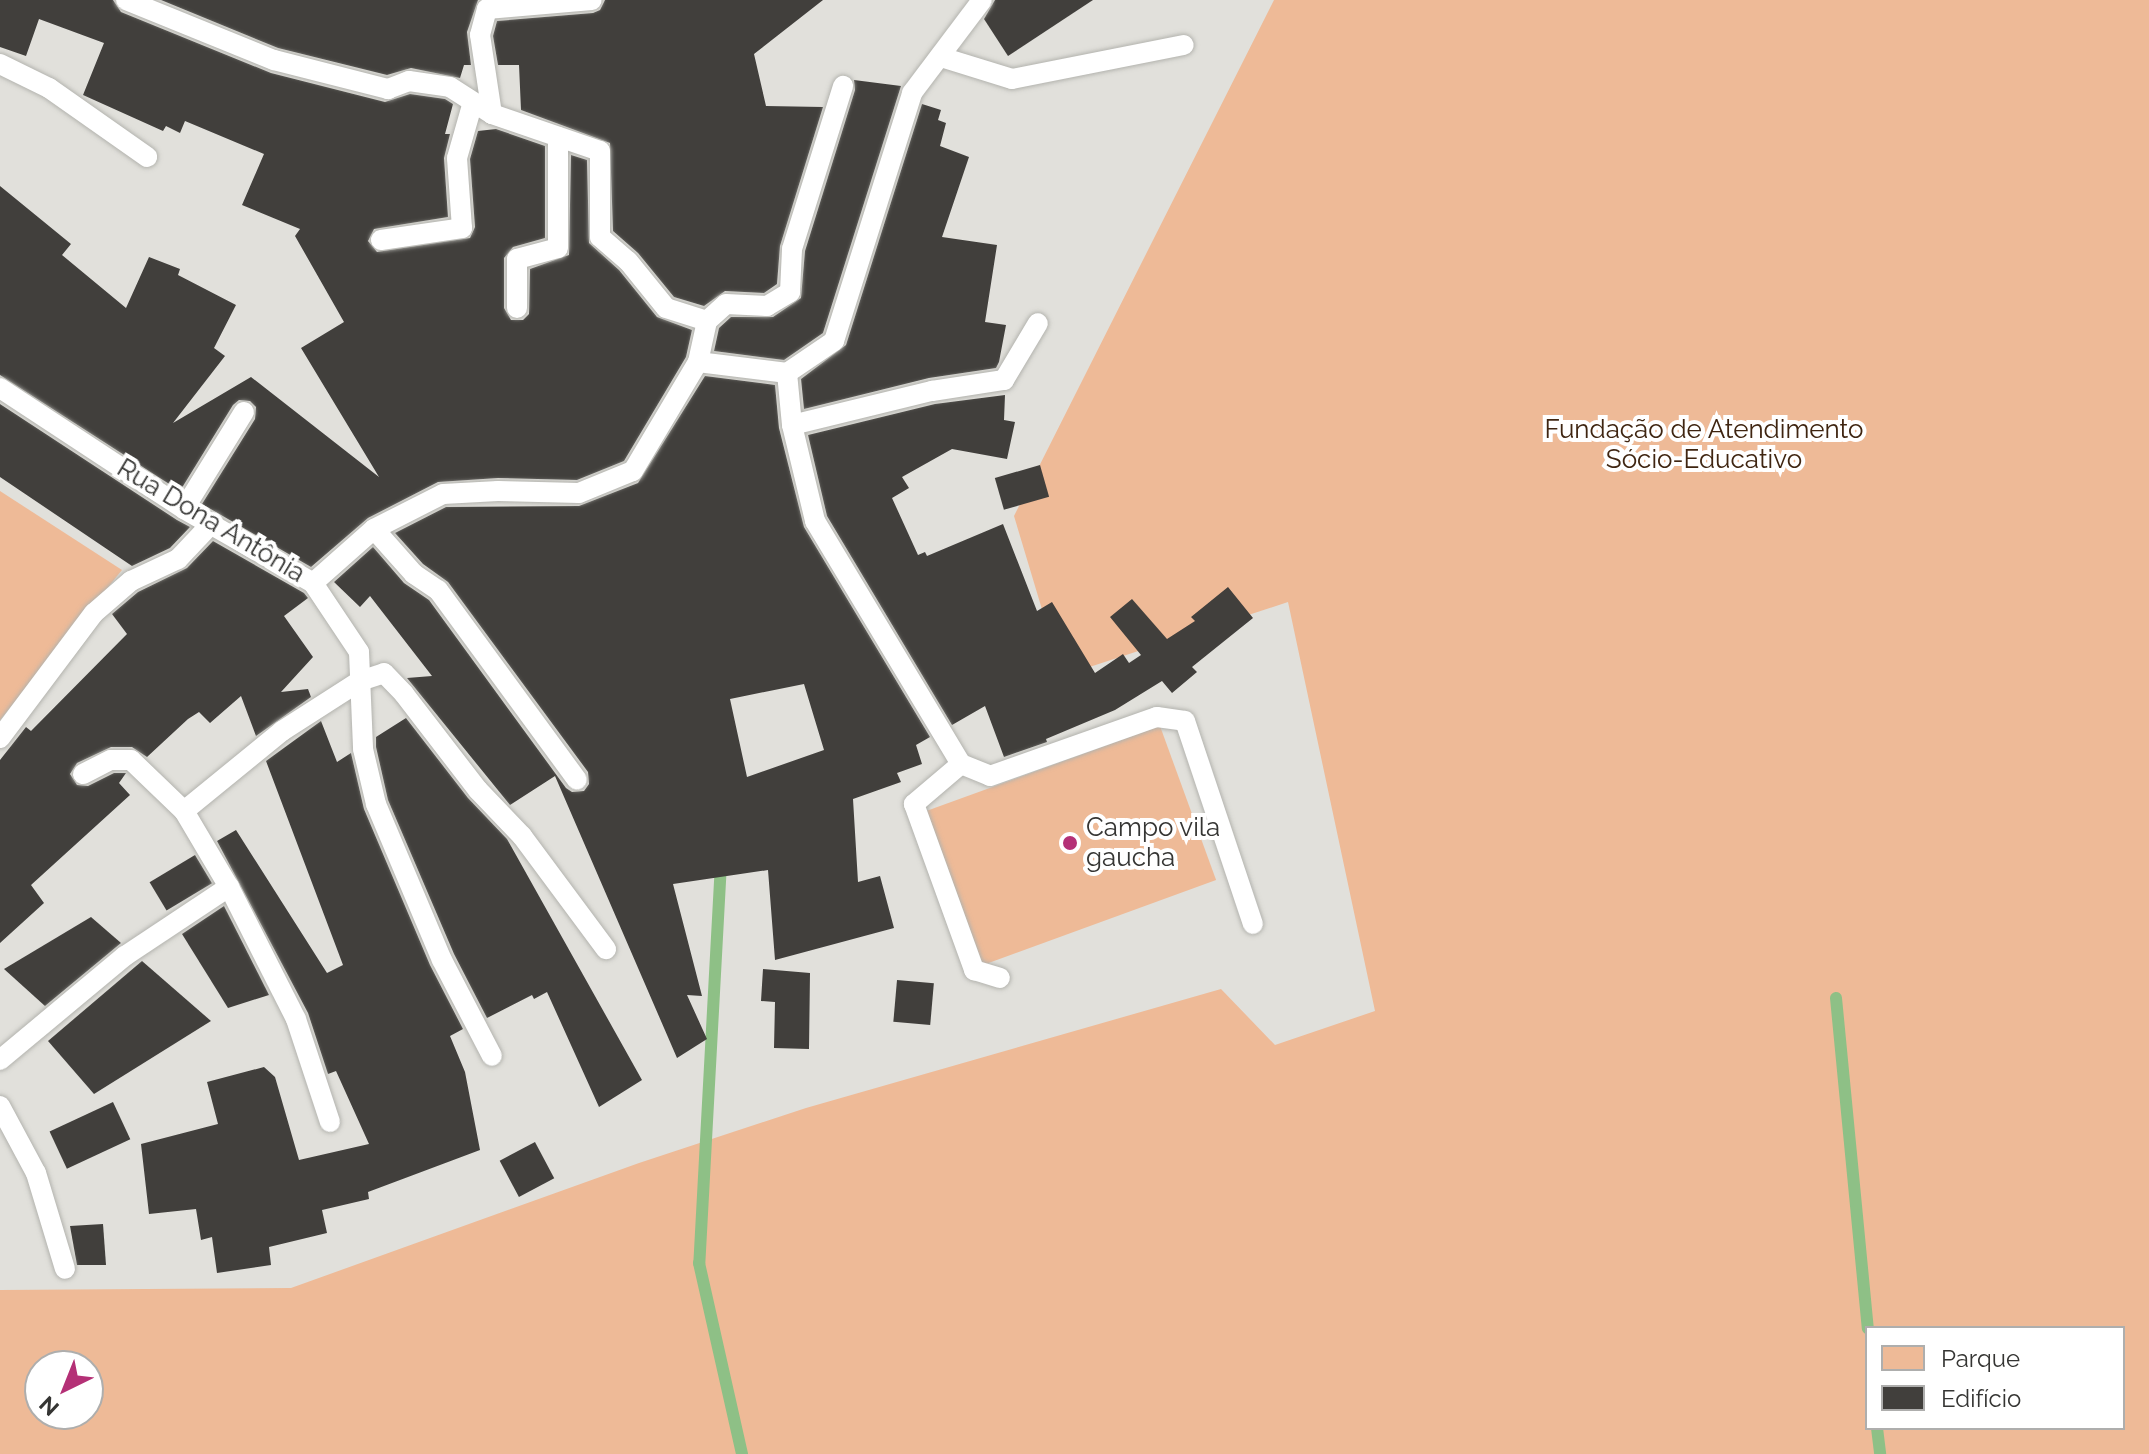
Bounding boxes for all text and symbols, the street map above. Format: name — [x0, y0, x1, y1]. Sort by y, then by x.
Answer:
park label: Fundação de Atendimento Sócio-Educativo — [1544, 414, 1864, 476]
street label: Rua Dona Antônia — [111, 452, 311, 590]
place label: Campo vila gaucha — [1086, 812, 1221, 874]
marker: Campo vila gaucha — [1061, 834, 1079, 852]
legend — [1865, 1326, 2125, 1430]
text: Parque — [1941, 1344, 2020, 1373]
north arrow — [24, 1350, 104, 1430]
text: Edifício — [1941, 1384, 2021, 1413]
text: N — [34, 1391, 64, 1421]

